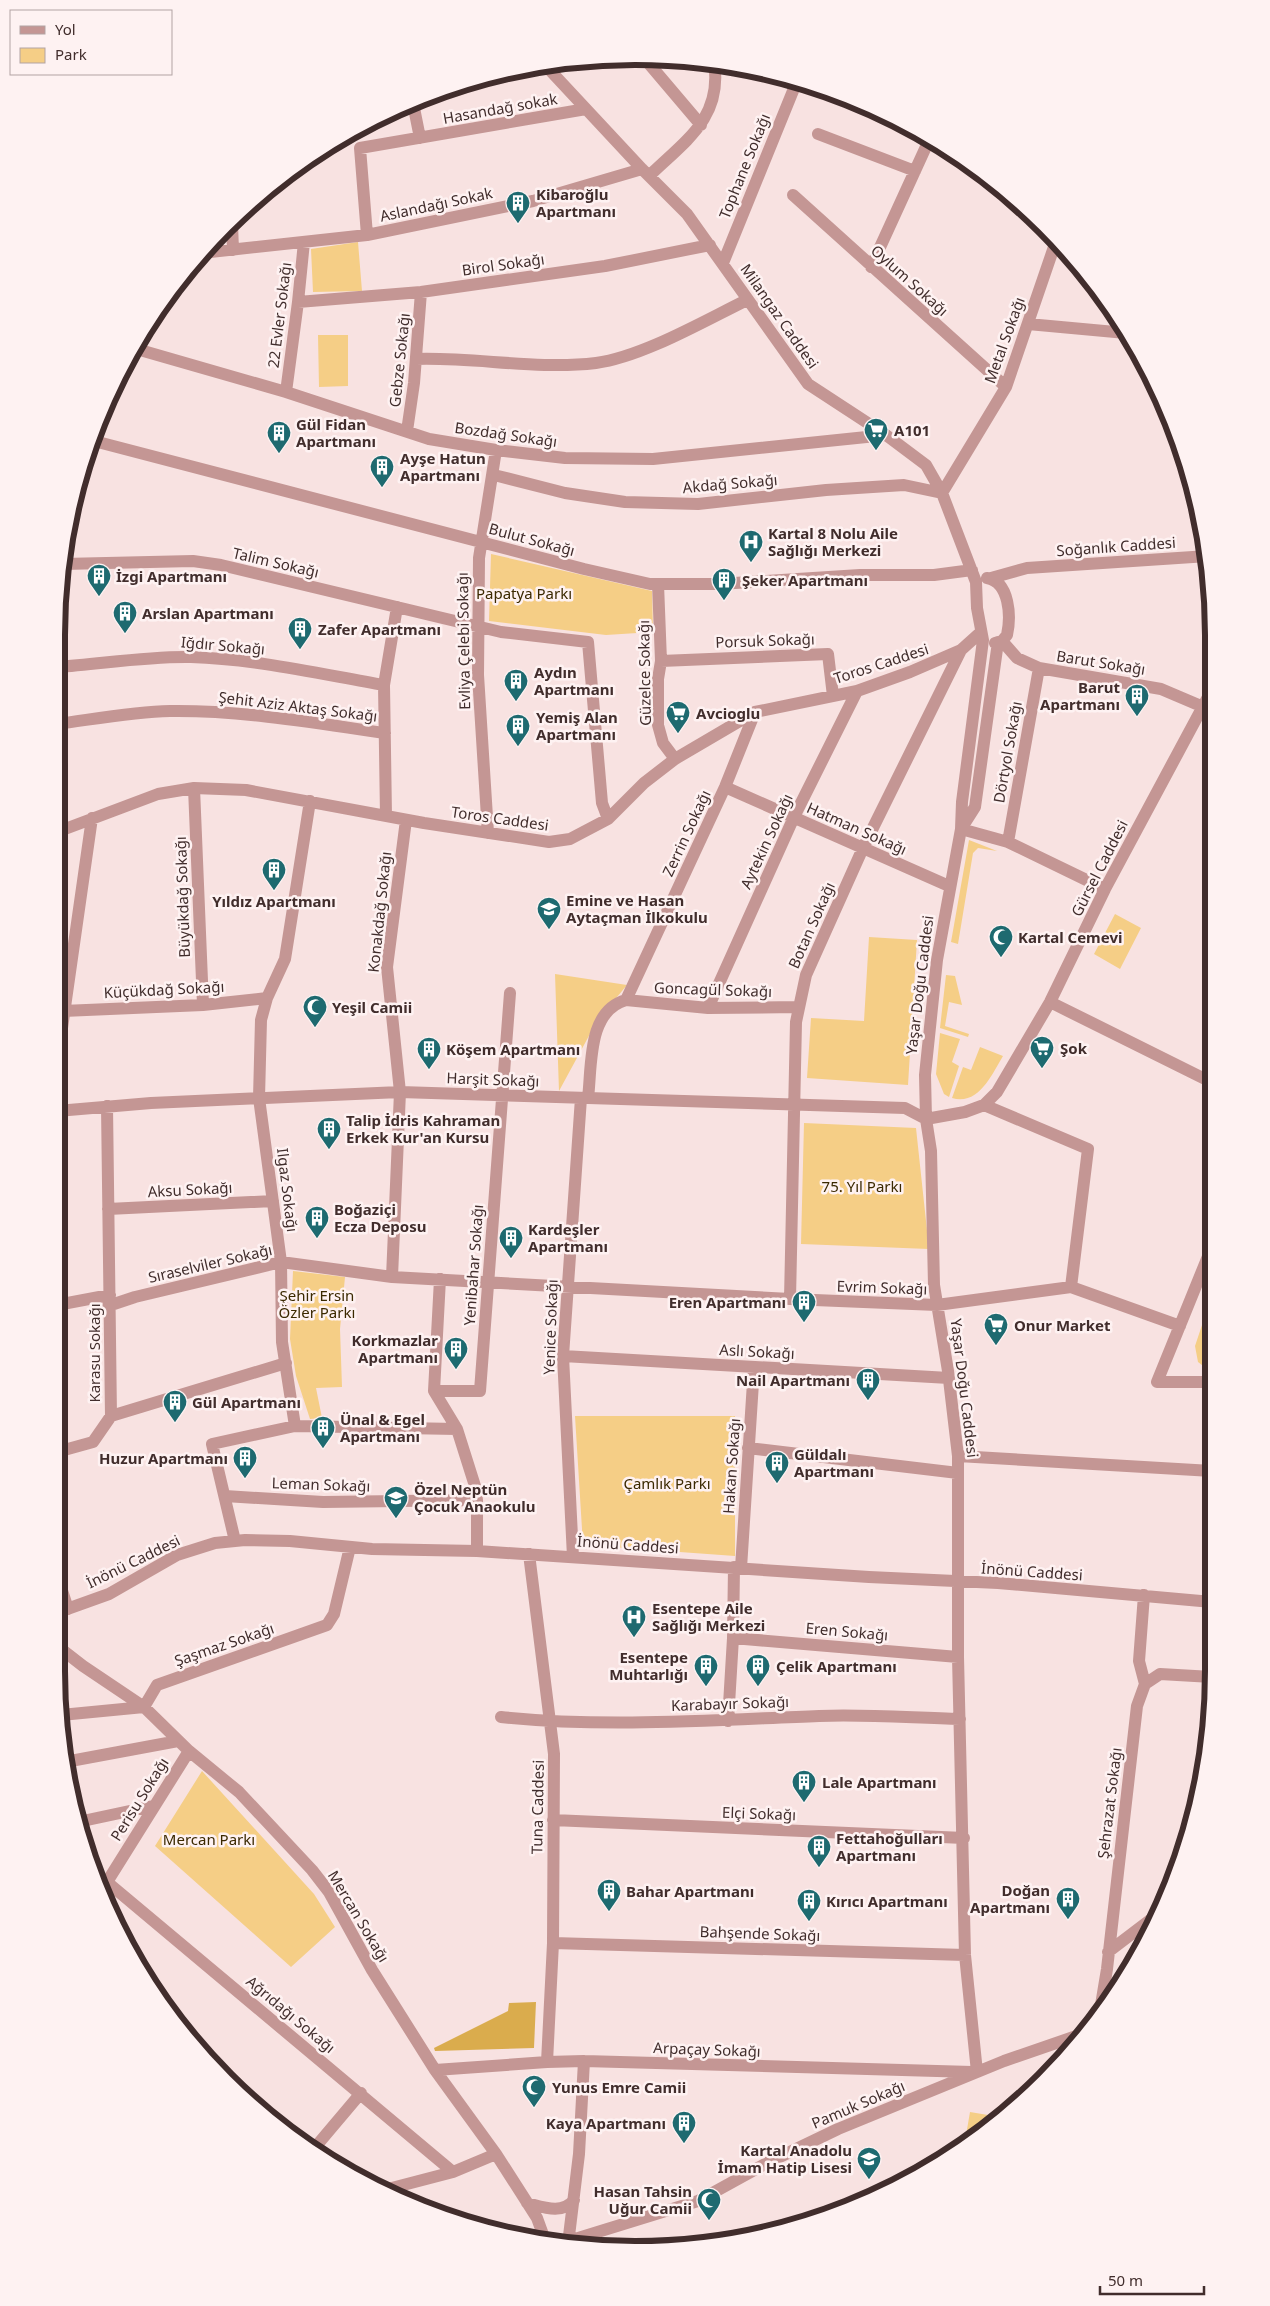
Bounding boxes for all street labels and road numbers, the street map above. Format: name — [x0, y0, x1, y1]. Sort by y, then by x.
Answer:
street label: Hasandağ sokak — [441, 88, 559, 128]
street label: Tophane Sokağı — [714, 110, 774, 222]
street label: Aslandağı Sokak — [378, 182, 494, 226]
street label: Oylum Sokağı — [867, 240, 953, 320]
street label: Birol Sokağı — [460, 248, 546, 280]
street label: Milangaz Caddesi — [736, 260, 824, 372]
street label: 22 Evler Sokağı — [263, 261, 295, 369]
street label: Metal Sokağı — [979, 294, 1029, 386]
street label: Gebze Sokağı — [384, 312, 414, 408]
street label: Bozdağ Sokağı — [453, 417, 559, 451]
street label: Akdağ Sokağı — [682, 469, 778, 497]
street label: Bulut Sokağı — [487, 518, 577, 560]
street label: Soğanlık Caddesi — [1056, 532, 1176, 560]
street label: Talim Sokağı — [231, 542, 321, 582]
street label: Evliya Çelebi Sokağı — [452, 572, 474, 710]
street label: Güzelce Sokağı — [633, 620, 655, 726]
street label: Porsuk Sokağı — [715, 628, 815, 652]
street label: Iğdır Sokağı — [180, 631, 266, 659]
street label: Toros Caddesi — [831, 638, 931, 688]
street label: Barut Sokağı — [1055, 645, 1147, 679]
street label: Şehit Aziz Aktaş Sokağı — [217, 686, 379, 726]
street label: Dörtyol Sokağı — [988, 700, 1026, 804]
street label: Zerrin Sokağı — [657, 786, 715, 880]
street label: Aytekin Sokağı — [735, 790, 797, 892]
street label: Hatman Sokağı — [804, 797, 910, 859]
street label: Toros Caddesi — [450, 801, 550, 835]
street label: Gürsel Caddesi — [1066, 816, 1132, 920]
street label: Büyükdağ Sokağı — [170, 836, 194, 958]
street label: Konakdağ Sokağı — [363, 850, 395, 974]
street label: Botan Sokağı — [783, 879, 839, 971]
street label: Yaşar Doğu Caddesi — [901, 914, 937, 1056]
street label: Küçükdağ Sokağı — [103, 976, 225, 1002]
street label: Goncagül Sokağı — [654, 977, 772, 1001]
street label: Harşit Sokağı — [446, 1067, 540, 1091]
street label: Ilgaz Sokağı — [273, 1147, 303, 1233]
street label: Aksu Sokağı — [147, 1177, 233, 1201]
street label: Yenibahar Sokağı — [459, 1204, 487, 1326]
street label: Sıraselviler Sokağı — [146, 1239, 274, 1287]
street label: Evrim Sokağı — [836, 1275, 928, 1299]
street label: Yenice Sokağı — [538, 1279, 562, 1375]
street label: Karasu Sokağı — [84, 1303, 104, 1403]
street label: Yaşar Doğu Caddesi — [947, 1317, 983, 1459]
street label: Aslı Sokağı — [719, 1339, 795, 1363]
street label: Hakan Sokağı — [718, 1417, 744, 1515]
street label: Leman Sokağı — [271, 1472, 371, 1496]
street label: İnönü Caddesi — [83, 1530, 183, 1592]
street label: İnönü Caddesi — [577, 1530, 679, 1558]
street label: İnönü Caddesi — [981, 1557, 1083, 1585]
street label: Eren Sokağı — [805, 1617, 889, 1645]
street label: Şaşmaz Sokağı — [172, 1618, 276, 1670]
street label: Karabayır Sokağı — [671, 1691, 789, 1715]
street label: Şehrazat Sokağı — [1092, 1746, 1126, 1860]
street label: Perisu Sokağı — [105, 1754, 173, 1844]
street label: Tuna Caddesi — [526, 1760, 548, 1854]
street label: Elçi Sokağı — [722, 1802, 796, 1824]
street label: Mercan Sokağı — [324, 1866, 394, 1966]
street label: Bahşende Sokağı — [699, 1921, 821, 1945]
street label: Ağrıdağı Sokağı — [242, 1971, 340, 2057]
street label: Arpaçay Sokağı — [653, 2037, 761, 2061]
street label: Pamuk Sokağı — [808, 2075, 908, 2133]

